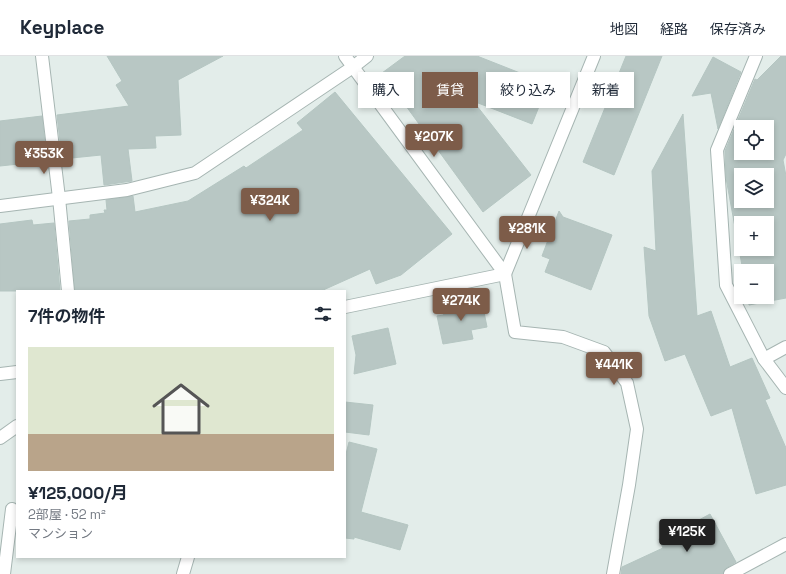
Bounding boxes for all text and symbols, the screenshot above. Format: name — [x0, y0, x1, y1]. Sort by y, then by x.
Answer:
text: Keyplace — [20, 15, 104, 40]
text: 地図 — [610, 20, 638, 38]
text: 経路 — [660, 20, 688, 38]
text: 保存済み — [710, 20, 766, 38]
chip: 購入 — [358, 72, 414, 108]
chip: 賃貸 — [422, 72, 478, 108]
chip: 絞り込み — [486, 72, 570, 108]
chip: 新着 — [578, 72, 634, 108]
map controls — [734, 120, 774, 304]
button: locate — [734, 120, 774, 160]
pin: ¥207K — [406, 124, 462, 158]
text: ¥207K — [414, 128, 454, 145]
pin: ¥353K — [16, 141, 72, 175]
text: ¥353K — [24, 145, 64, 162]
button: layers — [734, 168, 774, 208]
pin: ¥324K — [242, 188, 298, 222]
text: ¥324K — [250, 192, 290, 209]
pin: ¥281K — [499, 216, 555, 250]
button: + — [734, 216, 774, 256]
text: ¥281K — [508, 220, 546, 237]
button: − — [734, 264, 774, 304]
pin: ¥274K — [433, 288, 489, 322]
text: ¥274K — [442, 292, 480, 309]
icon: filters — [312, 303, 334, 325]
text: 7件の物件 — [28, 305, 105, 327]
pin: ¥441K — [586, 352, 642, 386]
text: ¥441K — [595, 356, 633, 373]
icon: home — [145, 373, 217, 445]
text: ¥125,000/月 — [28, 482, 128, 504]
text: 2部屋 · 52 m² — [28, 506, 106, 523]
pin: ¥125K — [659, 519, 715, 553]
text: ¥125K — [668, 523, 706, 540]
text: マンション — [28, 525, 93, 542]

